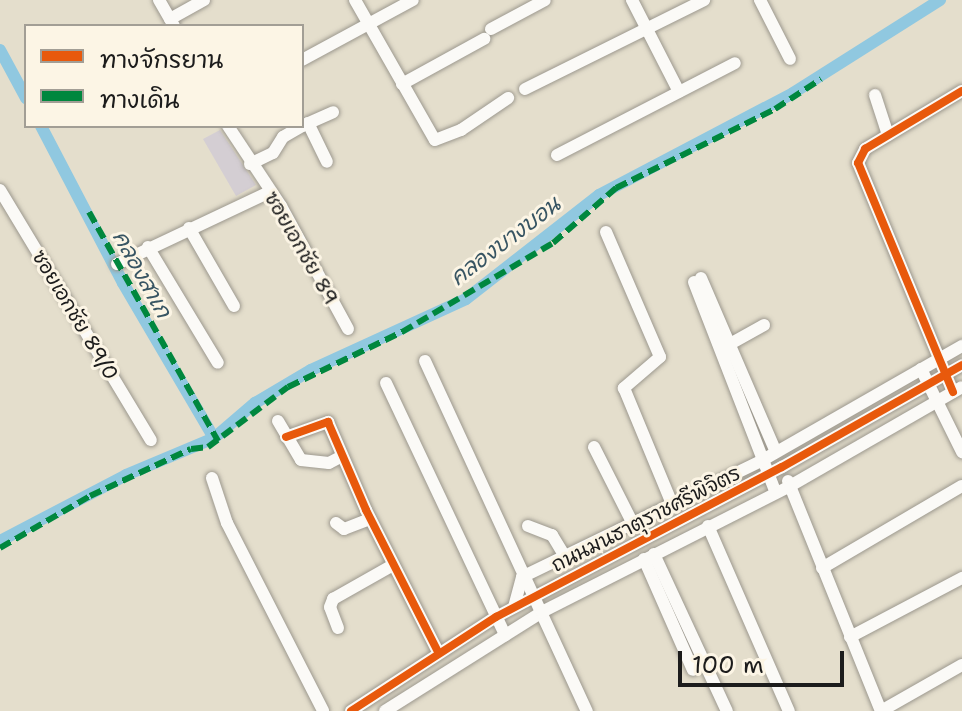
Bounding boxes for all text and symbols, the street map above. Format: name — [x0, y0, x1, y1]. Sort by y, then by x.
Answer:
legend — [24, 24, 304, 128]
text: ทางจักรยาน — [100, 44, 223, 76]
text: ทางเดิน — [100, 84, 180, 116]
street label: ซอยเอกชัย 89 — [259, 187, 343, 309]
water label: คลองบางบอน — [445, 191, 565, 291]
water label: คลองสาเก — [107, 226, 177, 322]
street label: ซอยเอกชัย 89/0 — [27, 246, 123, 384]
street label: ถนนมนธาตุราชศรีพิจิตร — [547, 461, 745, 577]
scale bar — [682, 635, 848, 685]
text: 100 m — [692, 649, 764, 681]

